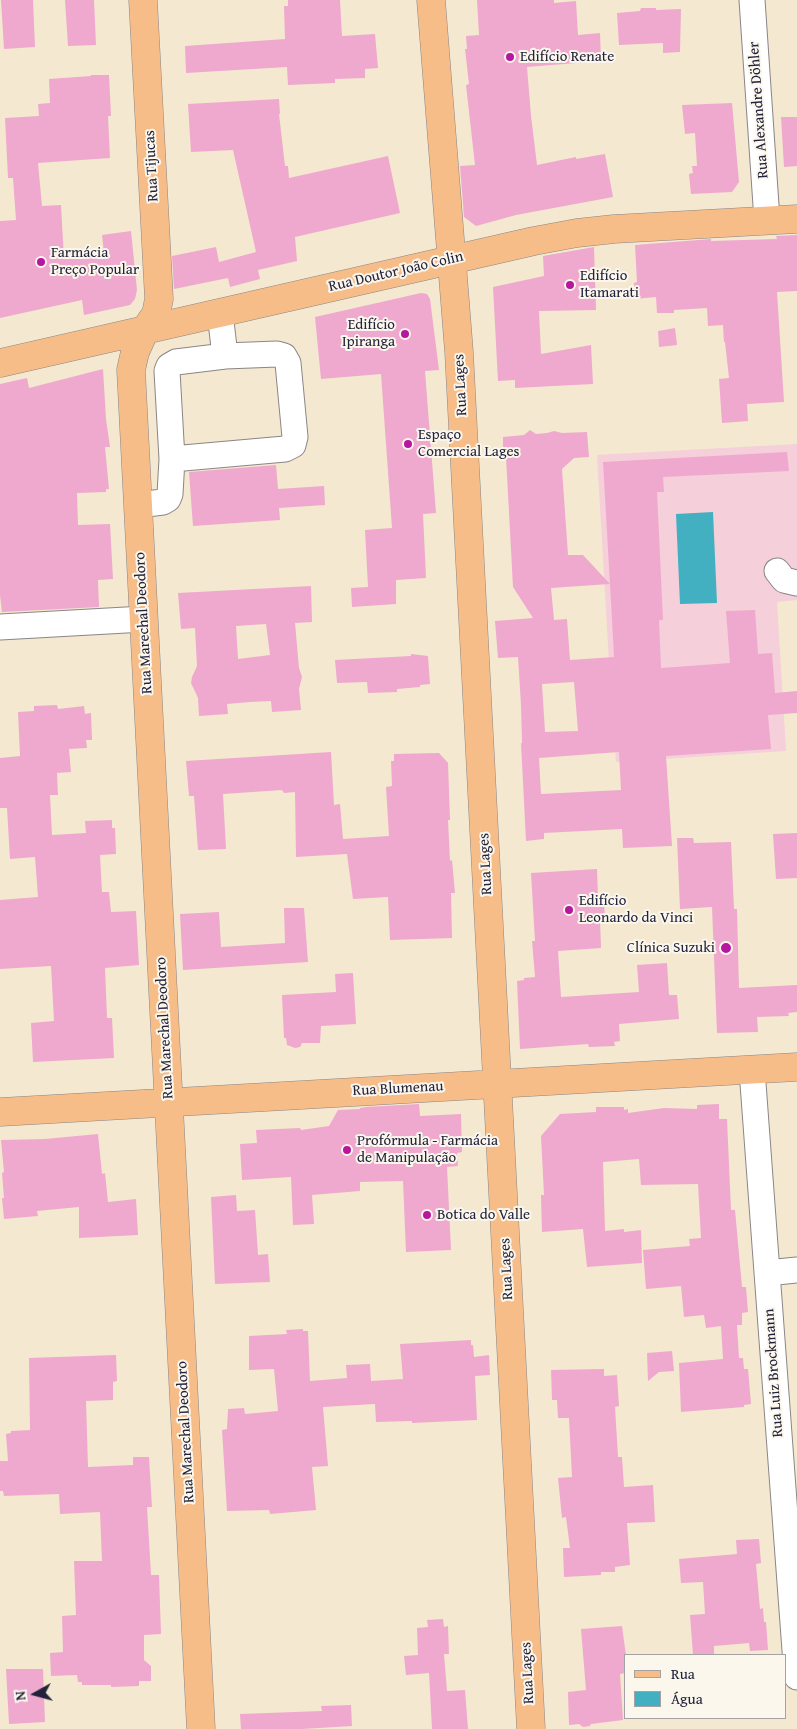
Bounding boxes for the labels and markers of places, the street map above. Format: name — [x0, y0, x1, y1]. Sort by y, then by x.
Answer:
place label: Edifício Renate — [520, 48, 614, 66]
marker: Edifício Renate — [504, 51, 516, 63]
place label: Farmácia Preço Popular — [51, 244, 139, 279]
marker: Farmácia Preço Popular — [35, 256, 47, 268]
place label: Edifício Itamarati — [580, 267, 639, 302]
marker: Edifício Itamarati — [564, 279, 576, 291]
place label: Edifício Ipiranga — [342, 316, 395, 351]
marker: Edifício Ipiranga — [399, 328, 411, 340]
place label: Espaço Comercial Lages — [418, 426, 519, 461]
marker: Espaço Comercial Lages — [402, 438, 414, 450]
place label: Edifício Leonardo da Vinci — [579, 892, 693, 927]
marker: Edifício Leonardo da Vinci — [563, 904, 575, 916]
place label: Clínica Suzuki — [627, 939, 715, 957]
marker: Clínica Suzuki — [719, 941, 733, 955]
place label: Profórmula - Farmácia de Manipulação — [357, 1132, 498, 1167]
marker: Profórmula - Farmácia de Manipulação — [341, 1144, 353, 1156]
place label: Botica do Valle — [437, 1206, 530, 1224]
marker: Botica do Valle — [421, 1209, 433, 1221]

